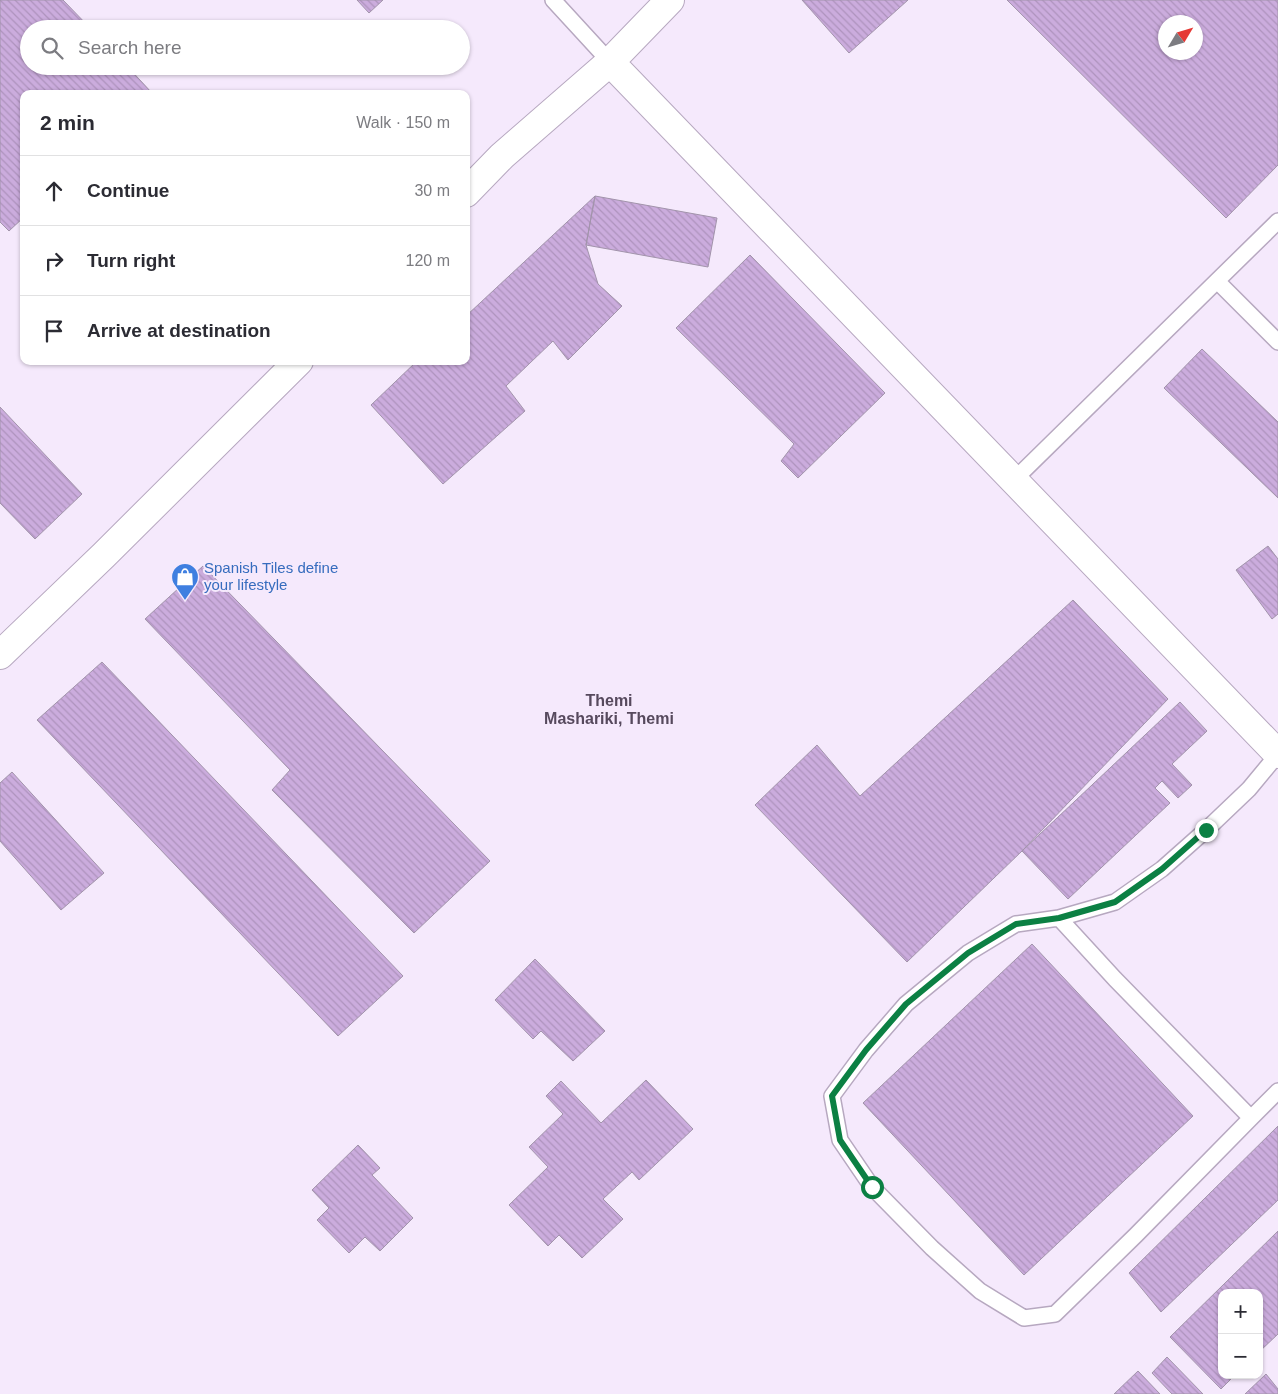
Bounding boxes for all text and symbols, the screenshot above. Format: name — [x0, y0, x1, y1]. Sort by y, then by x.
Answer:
north arrow — [1158, 15, 1203, 60]
search box — [20, 20, 470, 75]
icon: search — [38, 34, 66, 62]
text: Search here — [78, 37, 182, 58]
text: 2 min — [40, 111, 95, 134]
text: Walk · 150 m — [356, 114, 450, 131]
icon: ahead — [40, 177, 68, 205]
text: Continue — [87, 180, 169, 201]
text: 30 m — [414, 182, 450, 199]
icon: right — [40, 247, 68, 275]
text: Turn right — [87, 250, 175, 271]
text: 120 m — [406, 252, 450, 269]
icon: arrive — [40, 317, 68, 345]
text: Arrive at destination — [87, 320, 271, 341]
place label: Spanish Tiles define your lifestyle — [204, 559, 338, 593]
shop icon: Spanish Tiles define your lifestyle — [170, 562, 200, 601]
district label: Themi Mashariki, Themi — [544, 692, 674, 727]
route end — [1195, 819, 1218, 842]
route start — [861, 1176, 884, 1199]
map controls — [1218, 1289, 1263, 1379]
button: + — [1218, 1289, 1263, 1334]
button: − — [1218, 1334, 1263, 1379]

